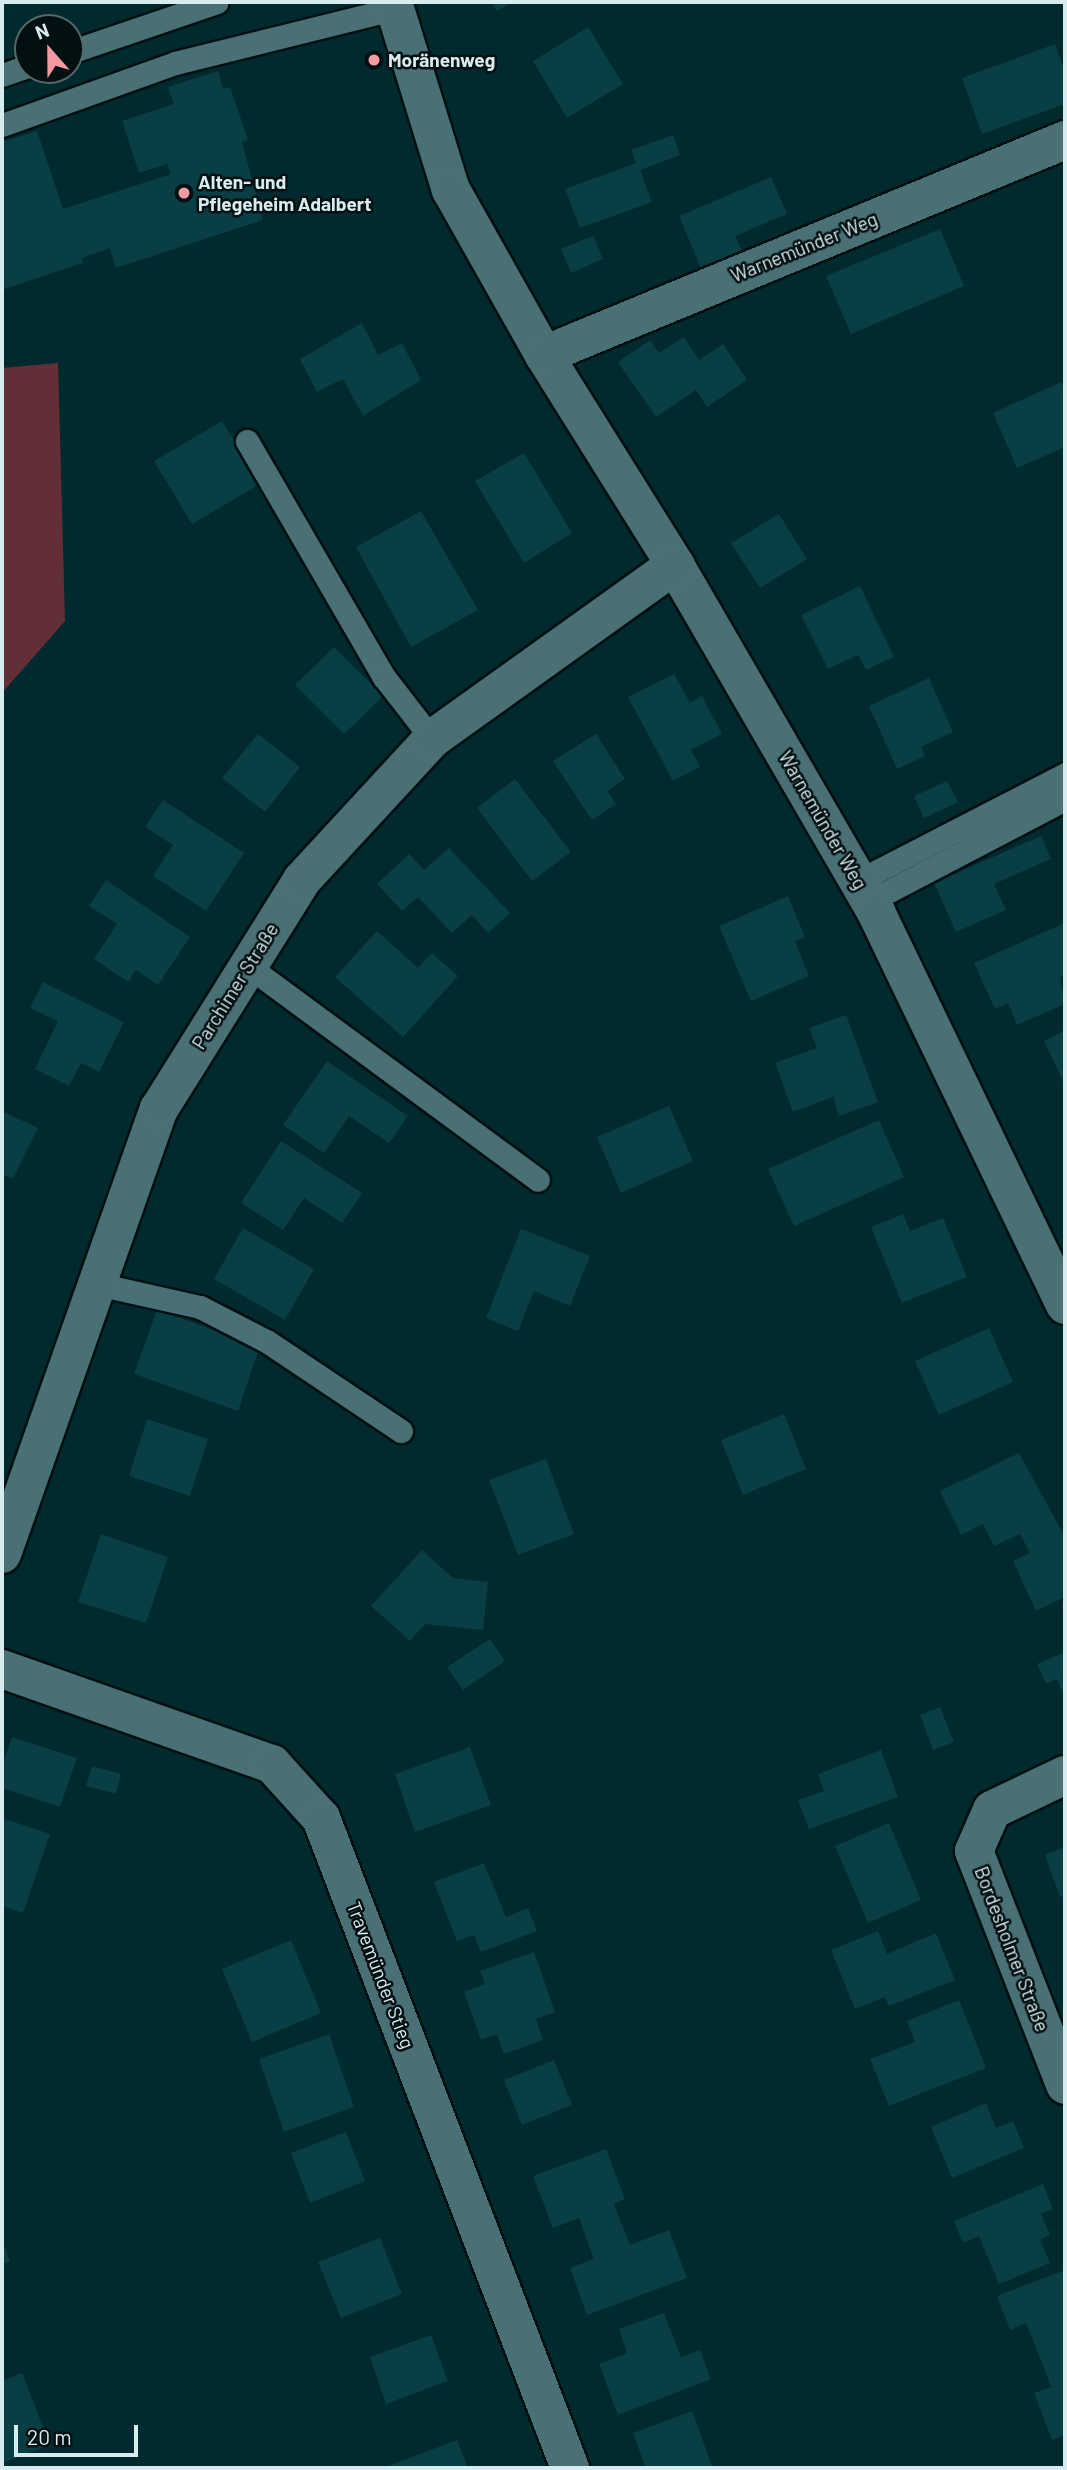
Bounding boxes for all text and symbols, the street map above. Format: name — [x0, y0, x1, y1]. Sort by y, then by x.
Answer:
north arrow — [14, 14, 84, 84]
text: N — [32, 18, 52, 44]
place label: Moränenweg — [388, 49, 495, 71]
marker: Moränenweg — [366, 52, 382, 68]
place label: Alten- und Pflegeheim Adalbert — [198, 171, 371, 215]
marker: Alten- und Pflegeheim Adalbert — [176, 185, 192, 201]
street label: Warnemünder Weg — [727, 207, 881, 287]
street label: Warnemünder Weg — [774, 747, 872, 893]
street label: Parchimer Straße — [187, 919, 283, 1053]
street label: Bordesholmer Straße — [970, 1863, 1054, 2035]
street label: Travemünder Stieg — [342, 1898, 420, 2052]
scale bar — [18, 2410, 142, 2454]
text: 20 m — [27, 2424, 72, 2449]

